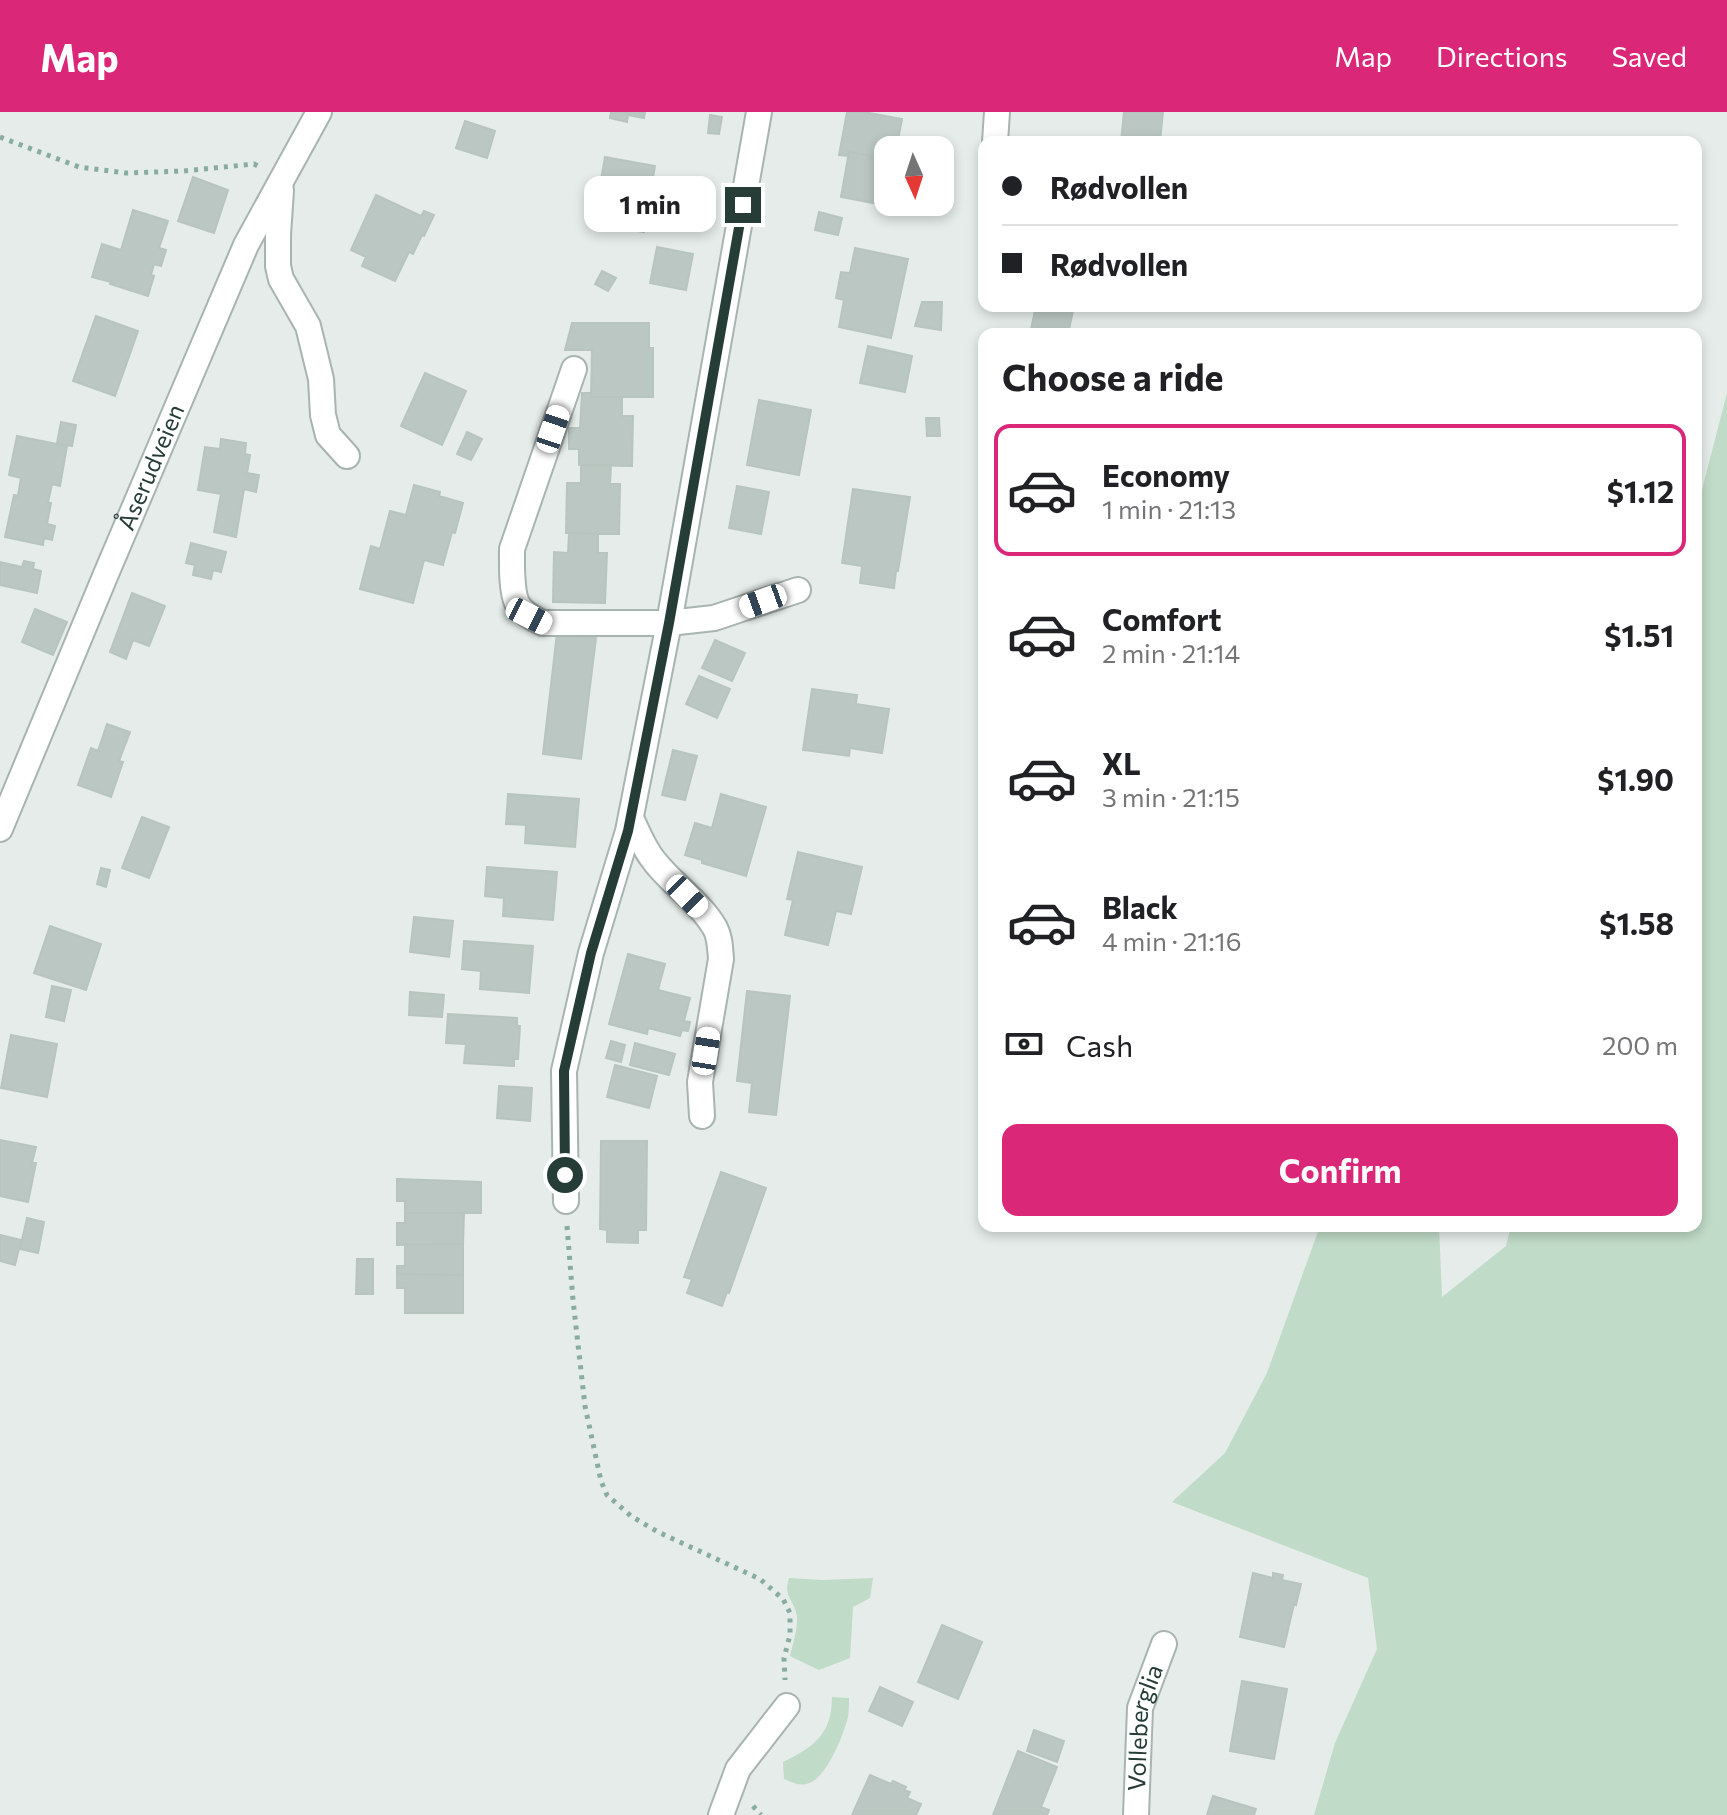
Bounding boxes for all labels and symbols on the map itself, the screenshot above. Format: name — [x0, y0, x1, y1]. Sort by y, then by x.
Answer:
north arrow — [874, 136, 954, 216]
callout: 1 min — [583, 177, 715, 233]
route end — [725, 187, 761, 223]
street label: Åserudveien — [110, 399, 190, 534]
car — [534, 402, 572, 456]
car — [736, 582, 790, 620]
car — [502, 594, 556, 638]
car — [662, 870, 712, 922]
car — [690, 1025, 722, 1077]
route start — [547, 1157, 583, 1193]
street label: Volleberglia — [1121, 1660, 1168, 1792]

